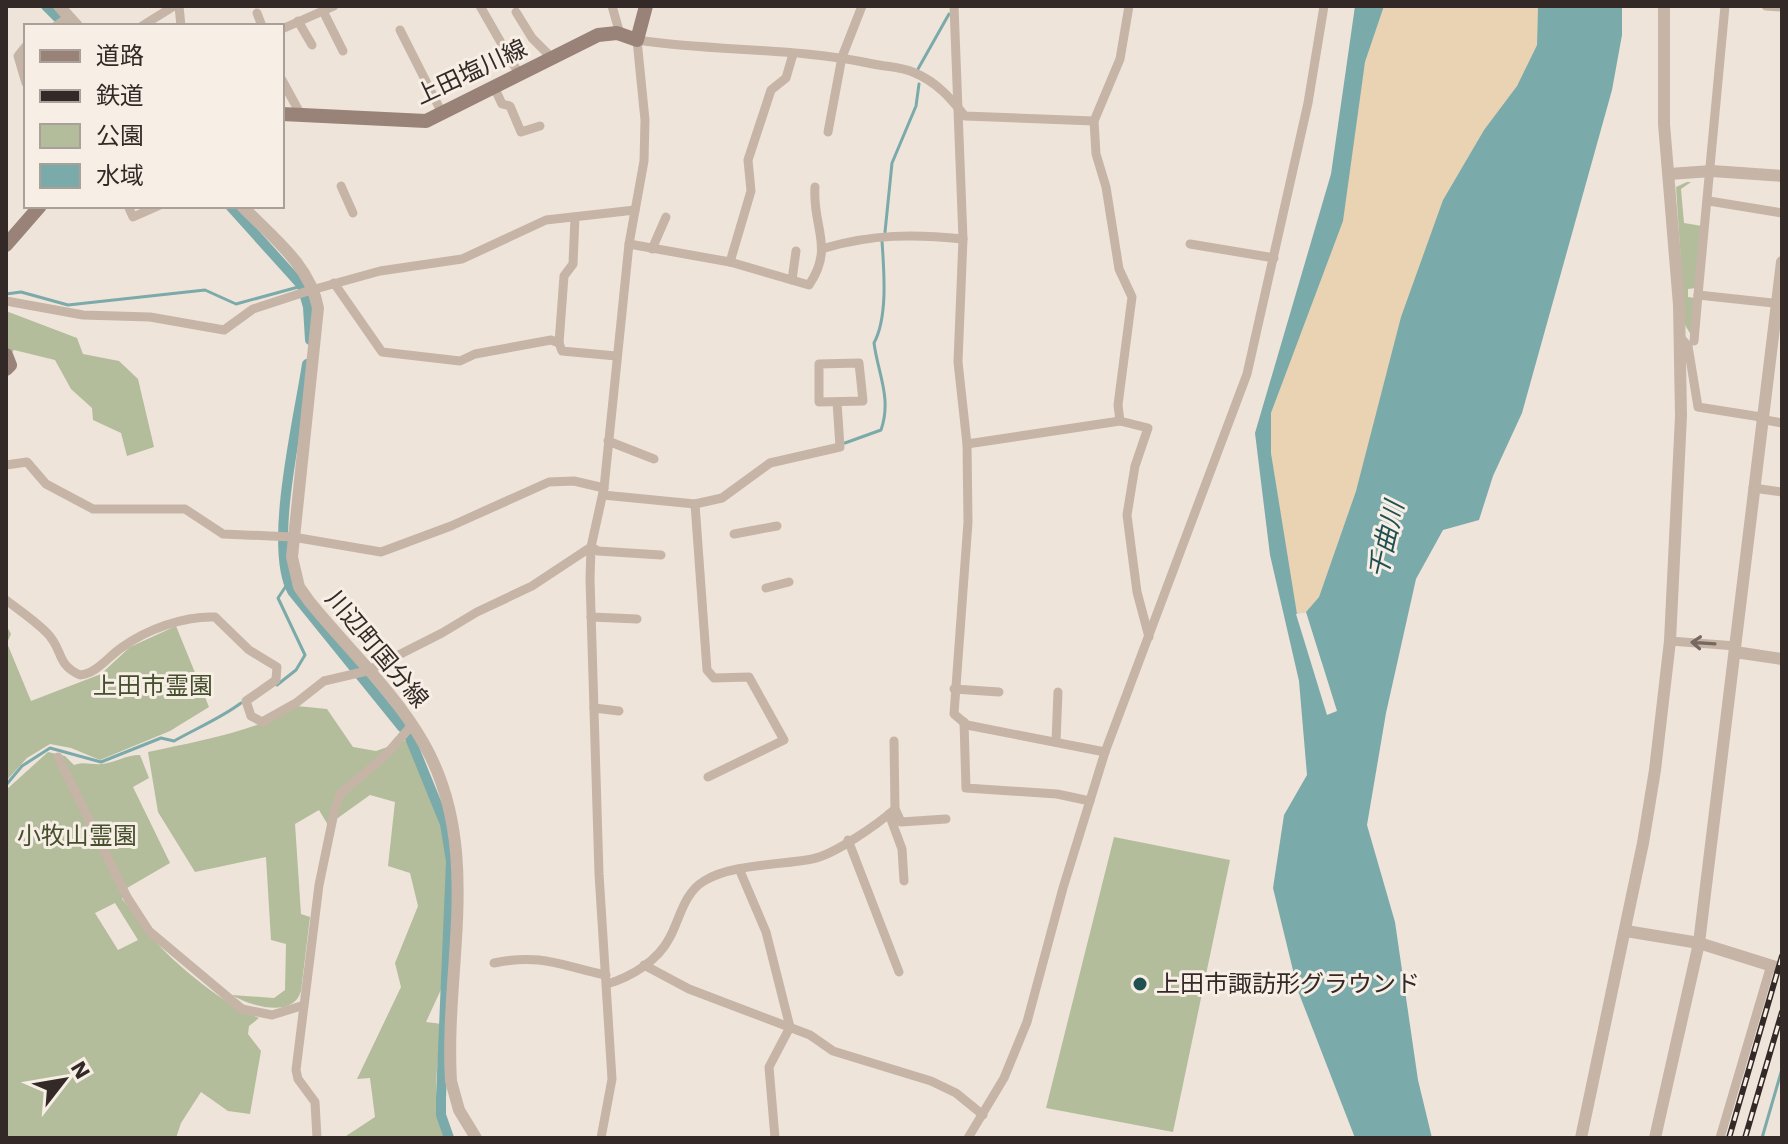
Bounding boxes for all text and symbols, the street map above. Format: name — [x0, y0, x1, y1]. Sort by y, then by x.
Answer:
legend — [24, 24, 284, 208]
street label: 上田塩川線 — [411, 34, 531, 110]
text: 道路 — [96, 42, 144, 70]
text: 鉄道 — [96, 82, 144, 110]
text: 公園 — [96, 122, 144, 150]
text: 水域 — [96, 162, 144, 190]
water label: 千曲川 — [1363, 496, 1410, 581]
street label: 川辺町国分線 — [320, 585, 434, 713]
one-way arrow — [1690, 635, 1717, 650]
park label: 上田市霊園 — [93, 672, 213, 700]
park label: 小牧山霊園 — [17, 822, 137, 850]
place label: 上田市諏訪形グラウンド — [1156, 970, 1420, 998]
marker: 上田市諏訪形グラウンド — [1131, 975, 1149, 993]
north arrow — [24, 1040, 104, 1120]
text: N — [66, 1057, 96, 1083]

